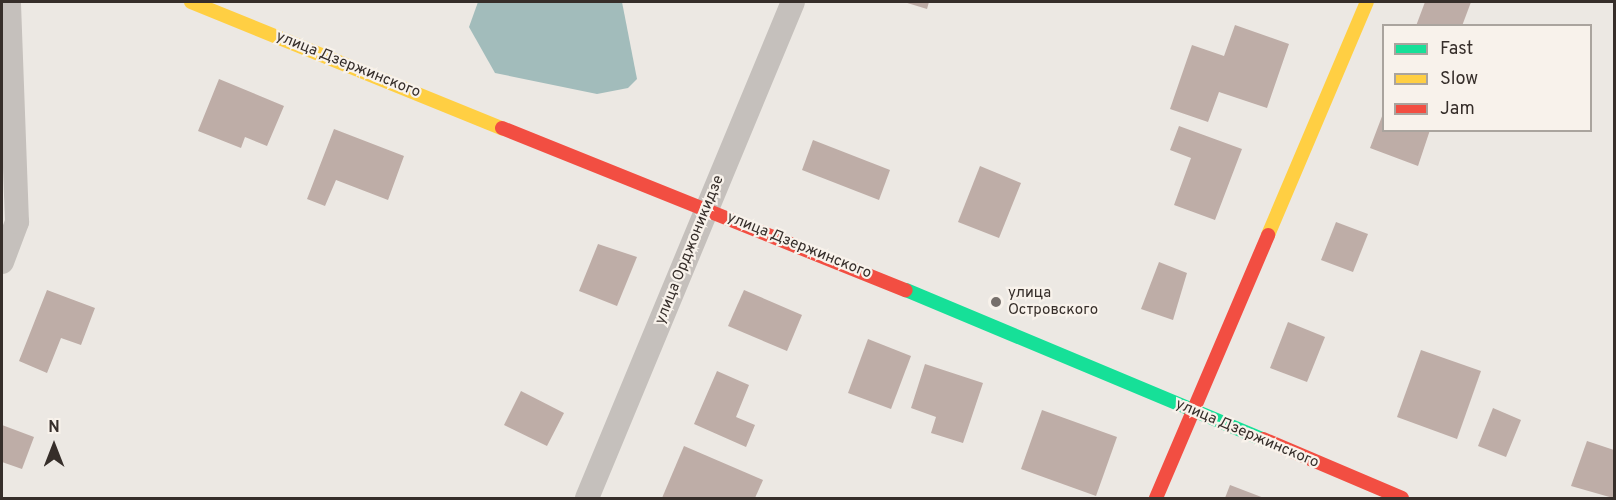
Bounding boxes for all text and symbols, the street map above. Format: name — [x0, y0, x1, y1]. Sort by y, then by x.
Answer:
legend — [1382, 24, 1592, 132]
street label: улица Дзержинского — [273, 28, 423, 102]
text: Fast — [1440, 38, 1473, 61]
text: Slow — [1440, 68, 1478, 91]
text: Jam — [1440, 98, 1475, 121]
street label: улица Орджоникидзе — [652, 173, 728, 327]
street label: улица Дзержинского — [724, 209, 874, 283]
place label: улица Островского — [1008, 284, 1098, 319]
marker: улица Островского — [989, 295, 1003, 309]
street label: улица Дзержинского — [1173, 396, 1321, 472]
north arrow — [24, 416, 84, 476]
text: N — [48, 418, 60, 438]

